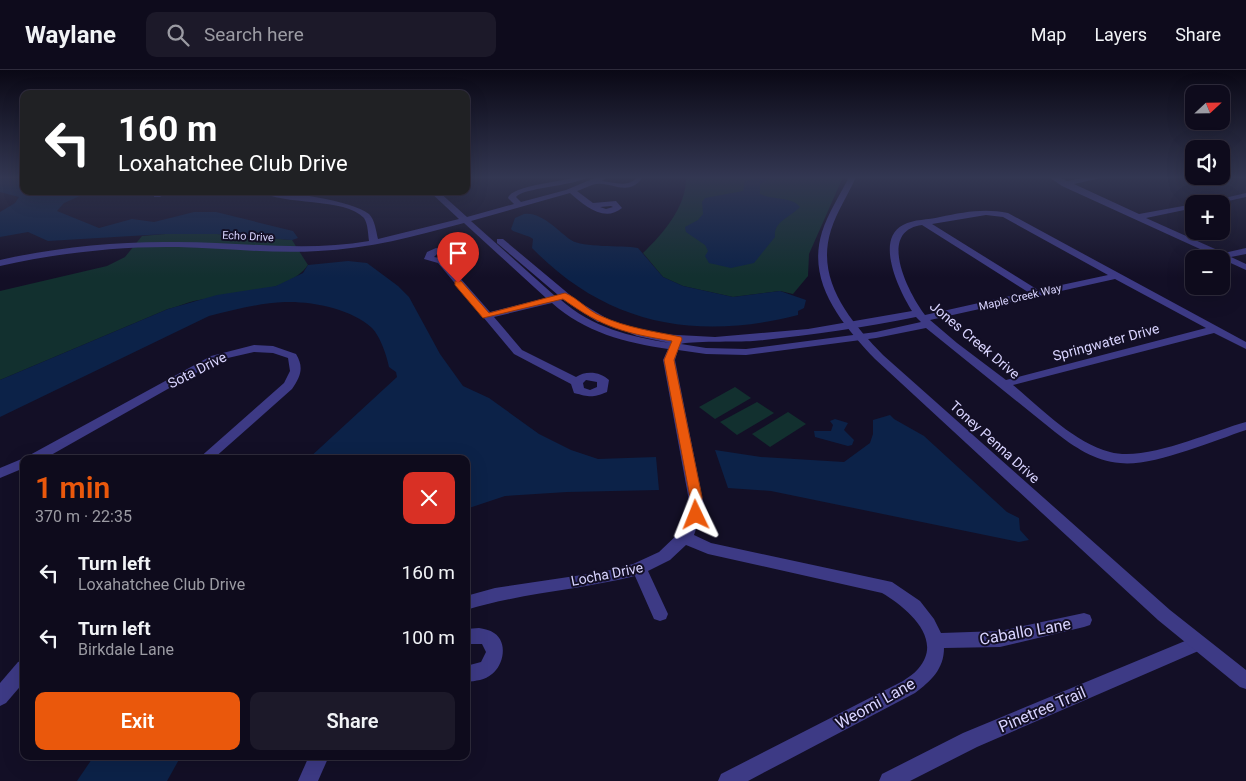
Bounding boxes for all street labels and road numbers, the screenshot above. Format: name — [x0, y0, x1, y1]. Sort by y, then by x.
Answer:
street label: Echo Drive — [222, 229, 274, 244]
street label: Maple Creek Way — [978, 281, 1063, 313]
street label: Jones Creek Drive — [927, 298, 1023, 382]
street label: Springwater Drive — [1051, 320, 1161, 364]
street label: Sota Drive — [165, 348, 229, 392]
street label: Toney Penna Drive — [947, 398, 1043, 486]
street label: Locha Drive — [570, 559, 644, 589]
street label: Caballo Lane — [978, 614, 1072, 649]
street label: Weomi Lane — [832, 674, 918, 733]
street label: Pinetree Trail — [996, 683, 1089, 736]

